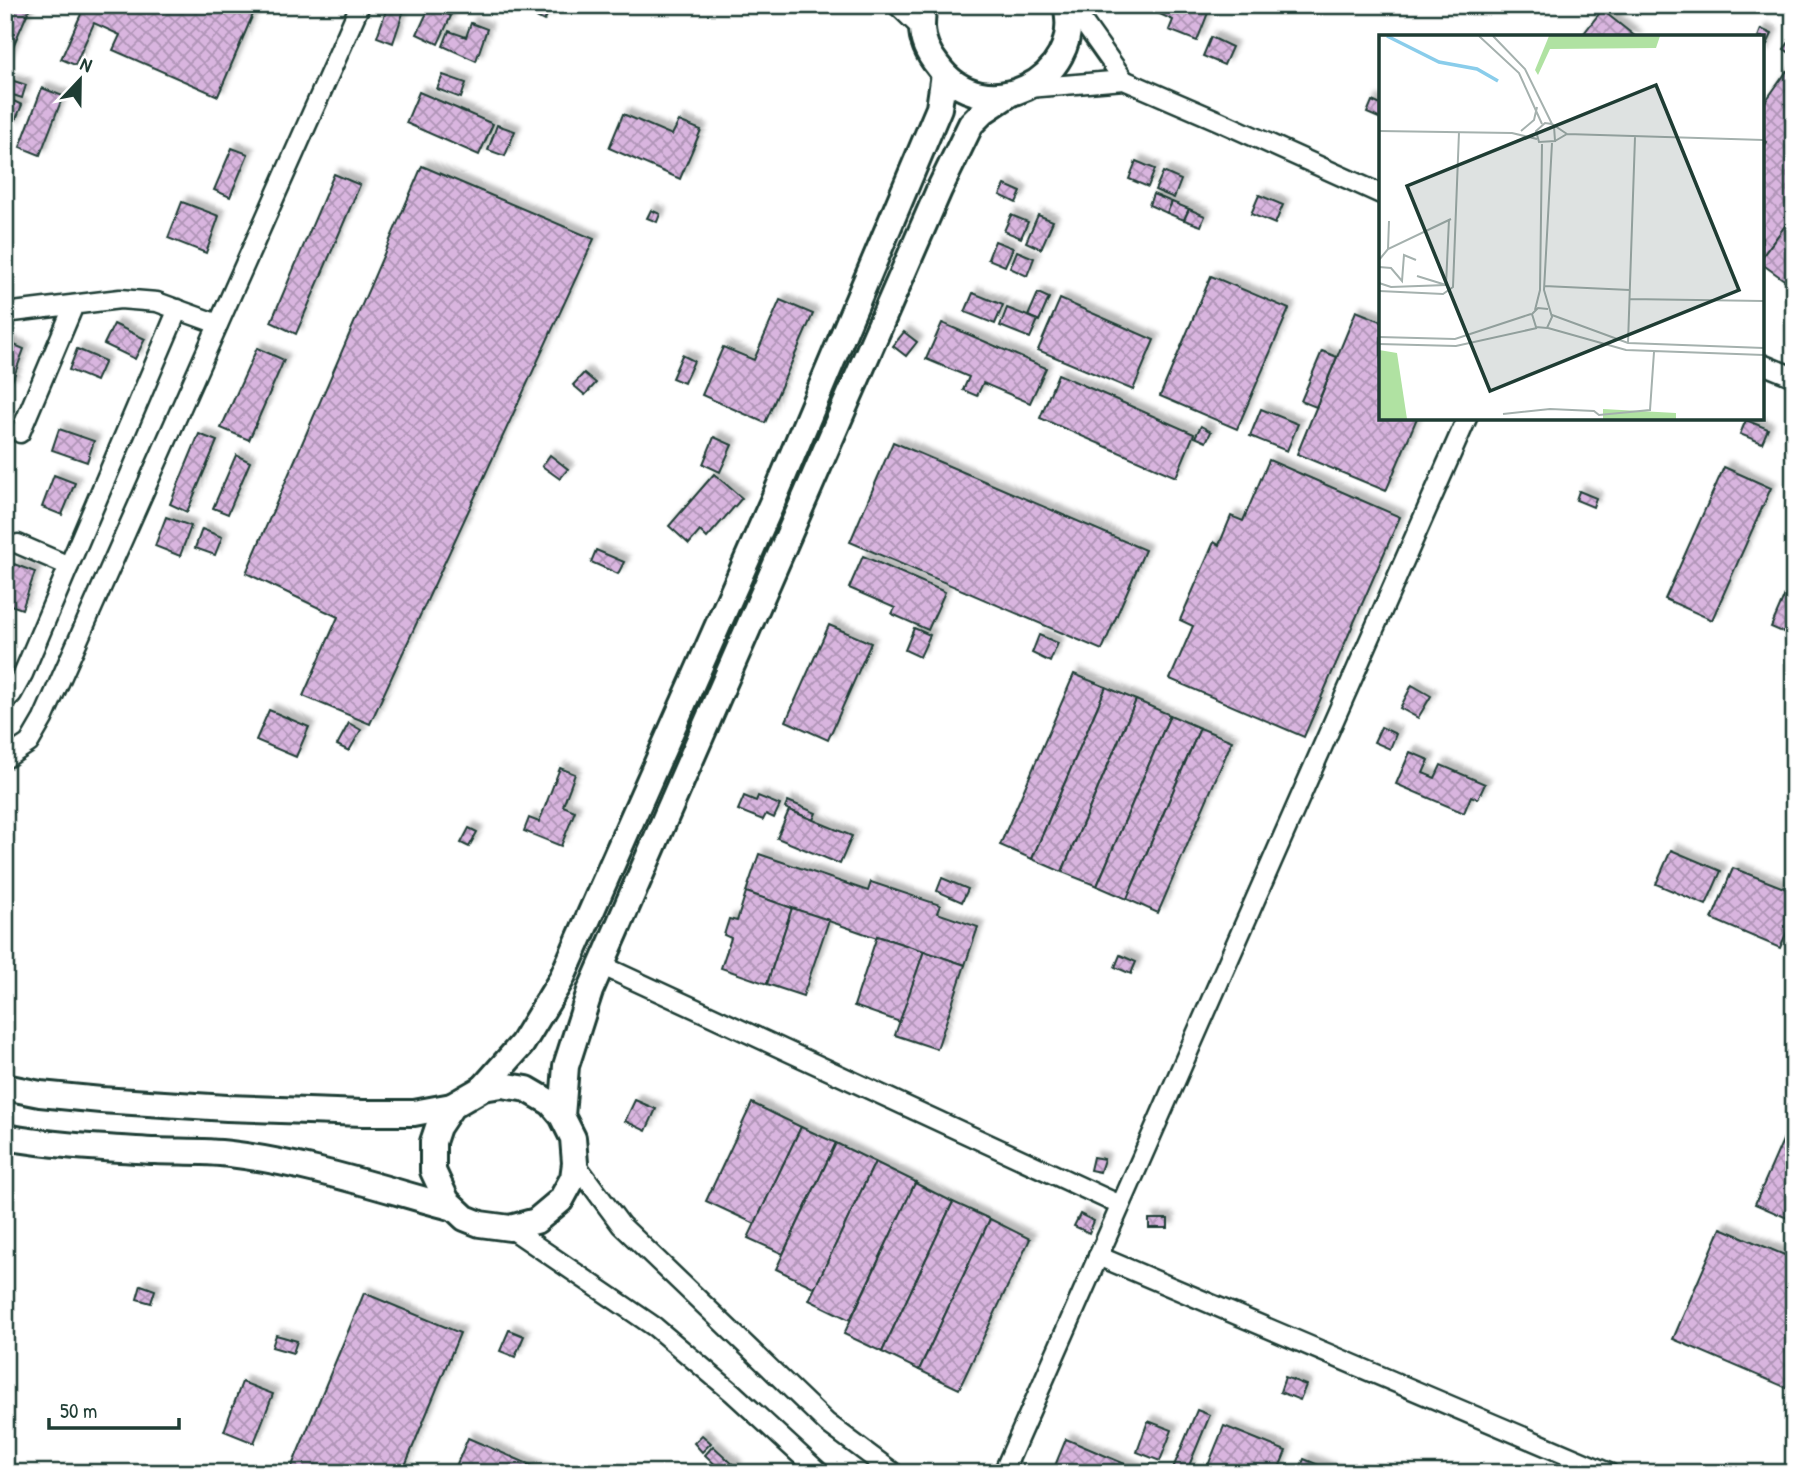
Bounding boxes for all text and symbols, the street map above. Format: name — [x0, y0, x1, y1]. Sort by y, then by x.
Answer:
inset map — [1379, 35, 1764, 420]
north arrow — [46, 46, 116, 116]
text: N — [77, 50, 96, 78]
scale bar — [49, 1387, 178, 1431]
text: 50 m — [60, 1396, 97, 1425]

